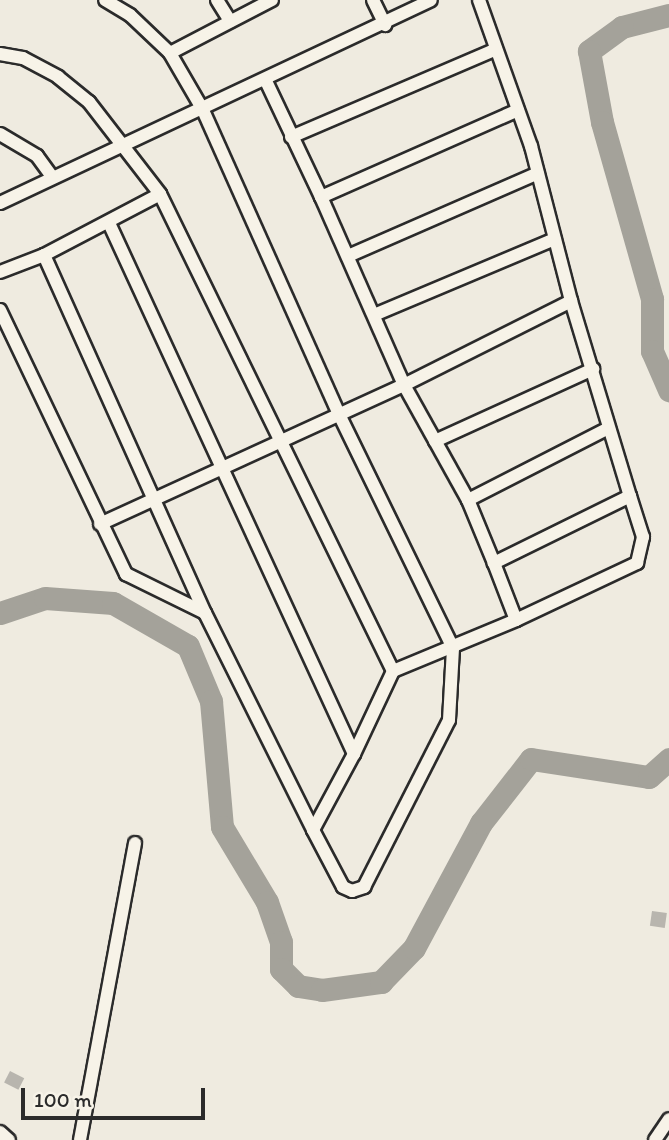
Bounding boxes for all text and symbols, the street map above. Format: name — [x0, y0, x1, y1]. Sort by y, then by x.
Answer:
scale bar — [24, 1074, 208, 1118]
text: 100 m — [34, 1087, 92, 1112]

